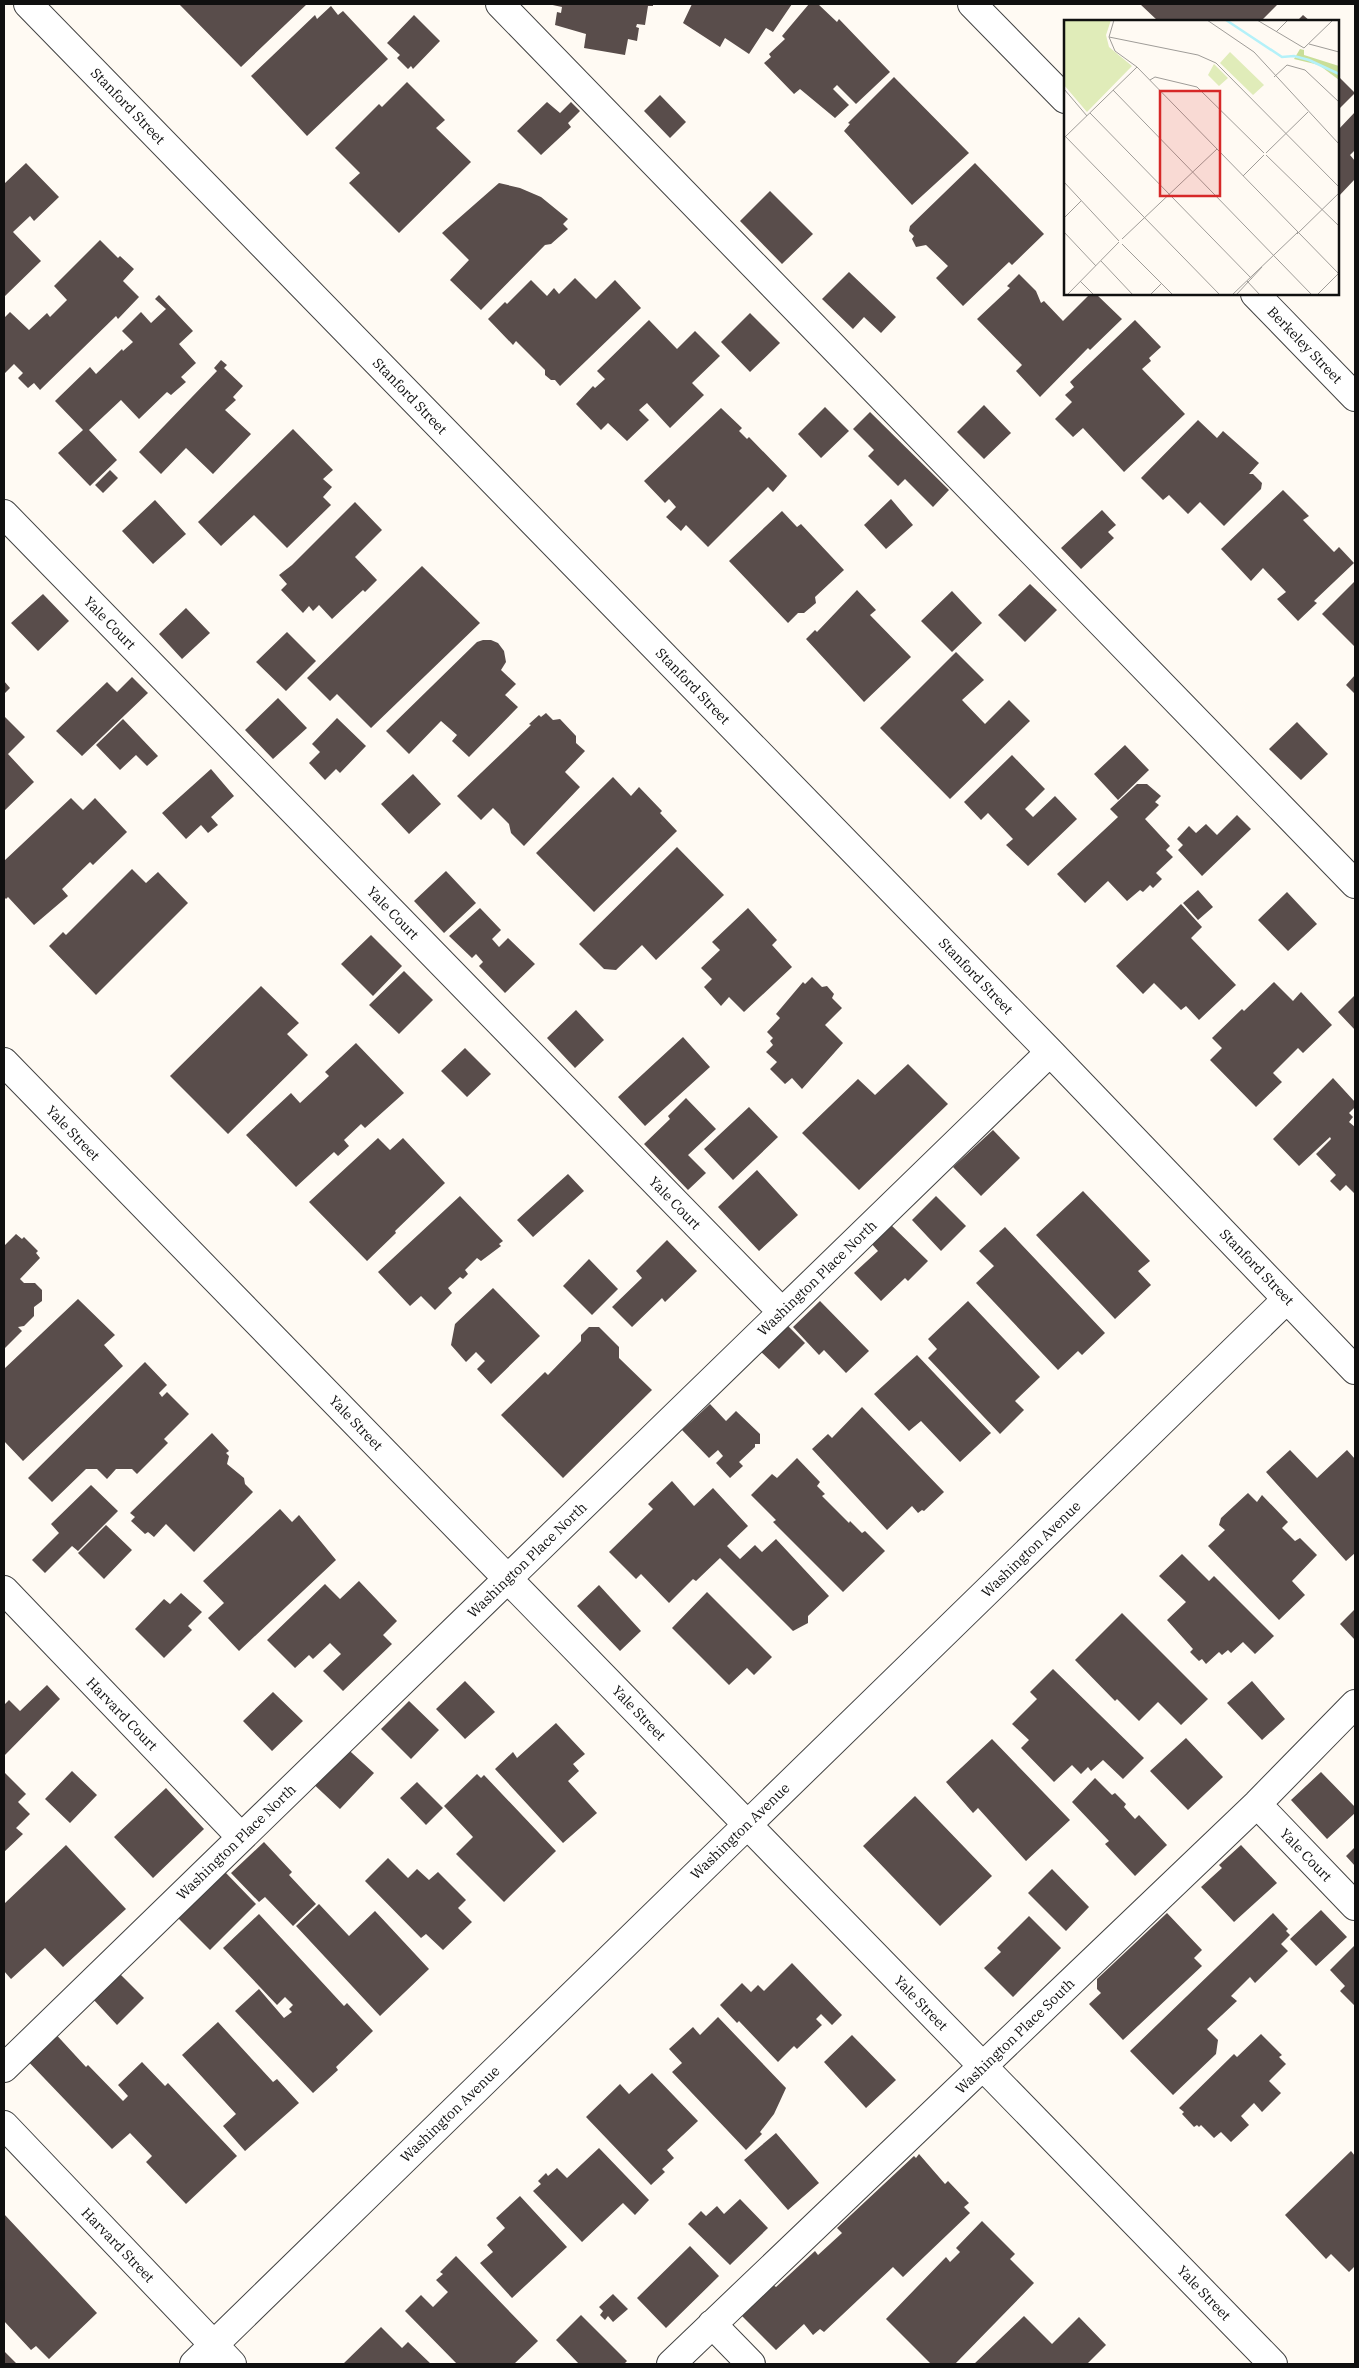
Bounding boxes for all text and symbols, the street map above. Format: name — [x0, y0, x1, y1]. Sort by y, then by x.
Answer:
inset map — [1064, 20, 1339, 295]
street label: Stanford Street — [87, 64, 169, 148]
street label: Berkeley Street — [1264, 303, 1346, 387]
street label: Stanford Street — [369, 354, 451, 438]
street label: Yale Court — [80, 593, 140, 653]
street label: Stanford Street — [652, 644, 734, 728]
street label: Yale Court — [363, 883, 423, 943]
street label: Stanford Street — [935, 934, 1017, 1018]
street label: Yale Street — [42, 1102, 104, 1164]
street label: Yale Court — [645, 1173, 705, 1233]
street label: Washington Place North — [754, 1216, 881, 1340]
street label: Stanford Street — [1216, 1225, 1298, 1309]
street label: Yale Street — [325, 1392, 387, 1454]
street label: Washington Avenue — [978, 1497, 1084, 1601]
street label: Washington Place North — [464, 1498, 591, 1622]
street label: Harvard Court — [83, 1674, 161, 1754]
street label: Yale Street — [608, 1682, 670, 1744]
street label: Washington Avenue — [687, 1779, 793, 1883]
street label: Washington Place North — [173, 1780, 300, 1904]
street label: Yale Court — [1276, 1825, 1336, 1885]
street label: Yale Street — [890, 1972, 952, 2034]
street label: Washington Place South — [952, 1974, 1079, 2098]
street label: Washington Avenue — [397, 2062, 503, 2166]
street label: Harvard Street — [78, 2204, 158, 2286]
street label: Yale Street — [1173, 2262, 1235, 2324]

